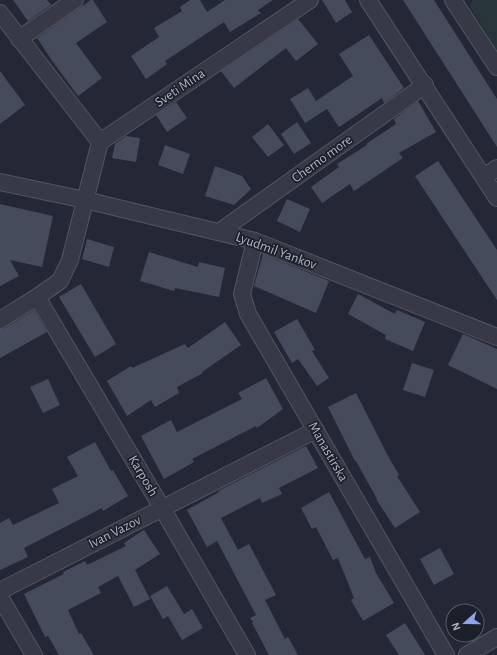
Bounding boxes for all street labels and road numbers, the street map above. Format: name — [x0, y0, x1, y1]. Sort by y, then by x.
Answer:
street label: Sveti Mina — [153, 66, 208, 110]
street label: Cherno more — [289, 133, 355, 185]
street label: Lyudmil Yankov — [234, 230, 318, 272]
street label: Manastirska — [305, 420, 351, 485]
street label: Karposh — [125, 453, 161, 499]
street label: Ivan Vazov — [87, 513, 143, 551]

